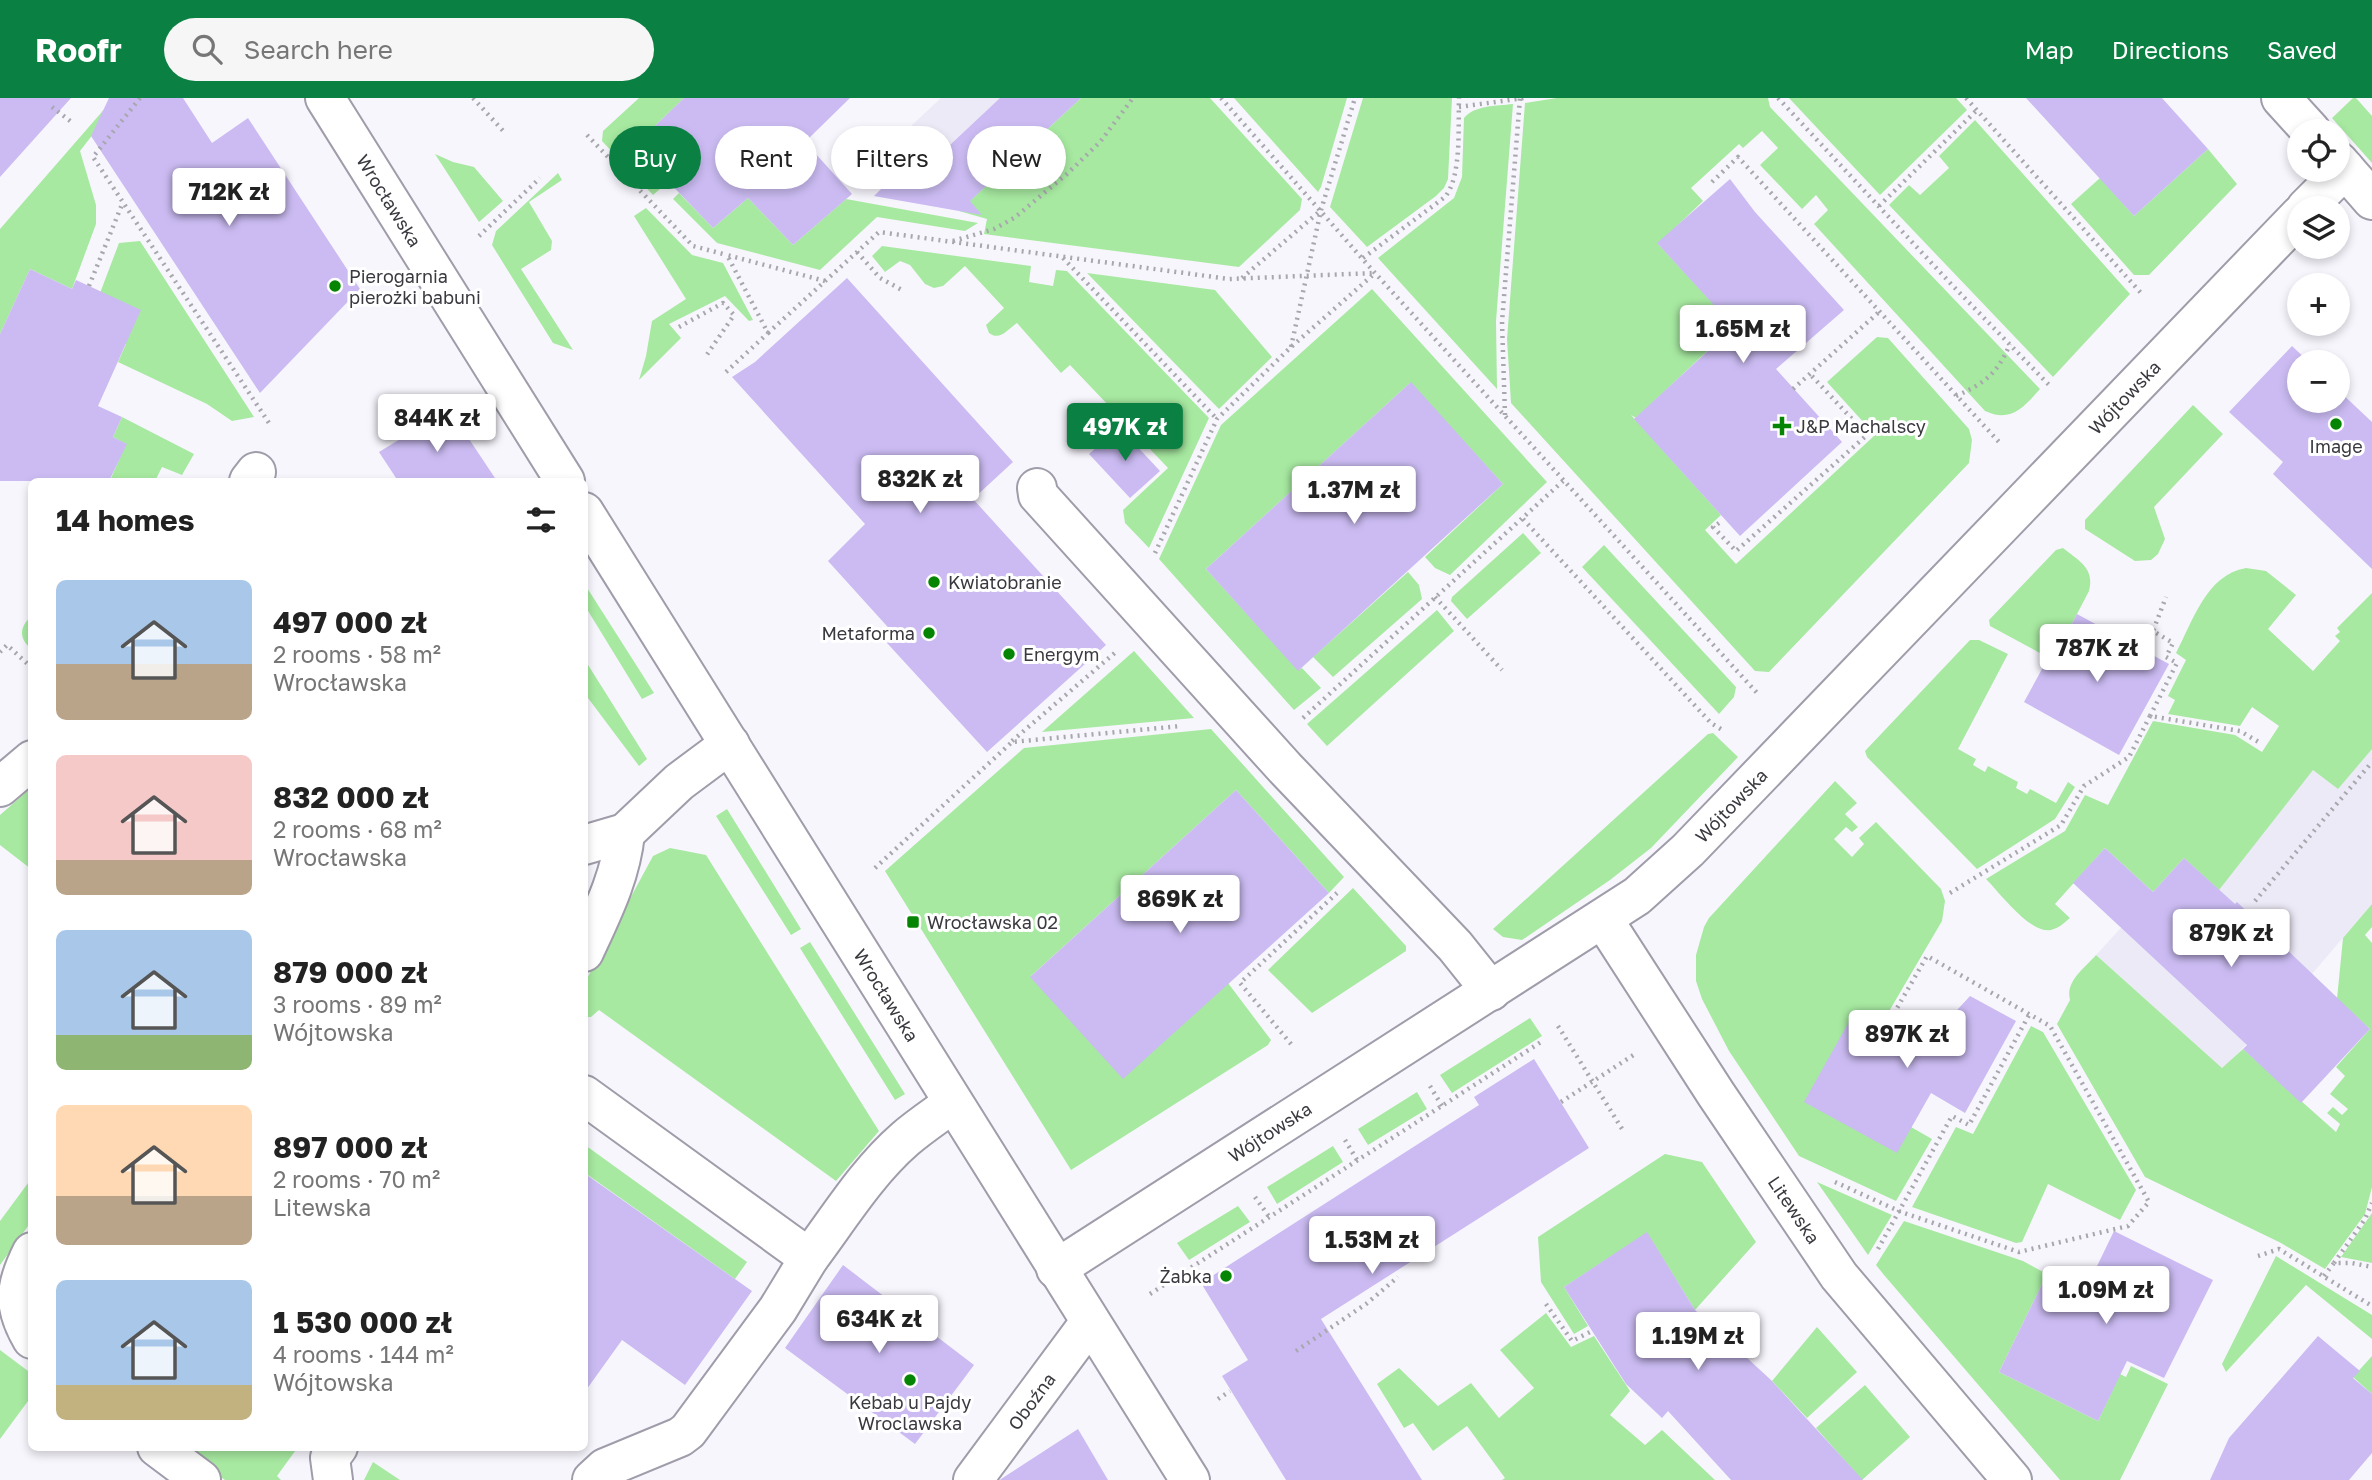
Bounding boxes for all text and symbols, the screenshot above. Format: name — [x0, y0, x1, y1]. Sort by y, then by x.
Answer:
search box — [164, 18, 654, 81]
text: Roofr — [35, 30, 122, 69]
icon: search — [188, 30, 226, 68]
text: Search here — [244, 34, 393, 65]
text: Map — [2025, 35, 2074, 64]
text: Directions — [2112, 35, 2229, 64]
text: Saved — [2267, 35, 2337, 64]
map controls — [2287, 119, 2350, 413]
button: locate — [2287, 119, 2350, 182]
chip: Buy — [609, 126, 701, 189]
chip: Rent — [715, 126, 817, 189]
chip: Filters — [831, 126, 953, 189]
chip: New — [967, 126, 1066, 189]
street label: Wrocławska — [352, 150, 426, 251]
pin: 712K zł — [164, 169, 294, 228]
text: 712K zł — [188, 177, 270, 205]
button: layers — [2287, 196, 2350, 259]
place label: Pierogarnia pierożki babuni — [349, 265, 481, 308]
button: + — [2287, 273, 2350, 336]
marker: Pierogarnia pierożki babuni — [327, 278, 343, 294]
pin: 1.65M zł — [1671, 306, 1815, 365]
text: 1.65M zł — [1696, 314, 1790, 342]
button: − — [2287, 350, 2350, 413]
street label: Wójtowska — [2084, 356, 2165, 439]
pin: 844K zł — [372, 394, 502, 454]
text: 844K zł — [394, 403, 480, 431]
pin: 497K zł — [1060, 404, 1190, 463]
text: 497K zł — [1083, 412, 1167, 440]
place label: J&P Machalscy — [1796, 415, 1926, 437]
marker: Image — [2328, 416, 2344, 432]
marker: J&P Machalscy — [1774, 418, 1790, 434]
place label: Image — [2309, 435, 2363, 457]
pin: 832K zł — [855, 456, 985, 515]
text: 832K zł — [877, 464, 963, 492]
pin: 1.37M zł — [1282, 466, 1426, 526]
text: 1.37M zł — [1308, 475, 1400, 503]
icon: filters — [522, 501, 560, 539]
text: 14 homes — [56, 502, 195, 538]
place label: Kwiatobranie — [948, 571, 1062, 593]
marker: Kwiatobranie — [926, 574, 942, 590]
text: 497 000 zł — [273, 604, 427, 640]
icon: home — [112, 608, 196, 692]
place label: Metaforma — [821, 622, 915, 644]
pin: 787K zł — [2032, 624, 2162, 684]
marker: Metaforma — [921, 625, 937, 641]
text: 787K zł — [2056, 633, 2138, 661]
text: 2 rooms · 58 m² — [273, 640, 441, 668]
place label: Energym — [1023, 643, 1099, 665]
marker: Energym — [1001, 646, 1017, 662]
text: Wrocławska — [273, 668, 407, 696]
street label: Wójtowska — [1690, 764, 1772, 847]
text: 832 000 zł — [273, 779, 429, 815]
icon: home — [112, 783, 196, 867]
text: 2 rooms · 68 m² — [273, 815, 442, 843]
text: Wrocławska — [273, 843, 407, 871]
pin: 869K zł — [1115, 876, 1245, 935]
text: 869K zł — [1137, 884, 1223, 912]
pin: 879K zł — [2166, 910, 2296, 969]
place label: Wrocławska 02 — [927, 911, 1058, 933]
marker: Wrocławska 02 — [905, 914, 921, 930]
text: 879K zł — [2189, 918, 2273, 946]
street label: Wrocławska — [849, 945, 924, 1045]
text: 879 000 zł — [273, 954, 428, 990]
icon: home — [112, 958, 196, 1042]
text: 3 rooms · 89 m² — [273, 990, 442, 1018]
pin: 897K zł — [1842, 1010, 1972, 1070]
text: Wójtowska — [273, 1018, 393, 1046]
text: 897K zł — [1865, 1019, 1949, 1047]
street label: Wójtowska — [1224, 1097, 1315, 1167]
text: 897 000 zł — [273, 1129, 428, 1165]
icon: home — [112, 1133, 196, 1217]
text: 2 rooms · 70 m² — [273, 1165, 440, 1193]
street label: Litewska — [1764, 1172, 1825, 1248]
text: Litewska — [273, 1193, 371, 1221]
pin: 1.53M zł — [1300, 1216, 1444, 1276]
text: 1.53M zł — [1325, 1225, 1419, 1253]
place label: Żabka — [1160, 1265, 1212, 1287]
pin: 1.09M zł — [2034, 1266, 2178, 1326]
marker: Żabka — [1218, 1268, 1234, 1284]
text: 1.09M zł — [2058, 1275, 2154, 1303]
pin: 634K zł — [814, 1296, 944, 1355]
text: 1 530 000 zł — [273, 1304, 452, 1340]
text: 634K zł — [836, 1304, 922, 1332]
icon: home — [112, 1308, 196, 1392]
pin: 1.19M zł — [1626, 1312, 1770, 1372]
text: 1.19M zł — [1652, 1321, 1744, 1349]
text: 4 rooms · 144 m² — [273, 1340, 454, 1368]
text: Wójtowska — [273, 1368, 393, 1396]
street label: Oboźna — [1003, 1368, 1060, 1434]
marker: Kebab u Pajdy Wroclawska — [902, 1372, 918, 1388]
place label: Kebab u Pajdy Wroclawska — [849, 1391, 971, 1434]

